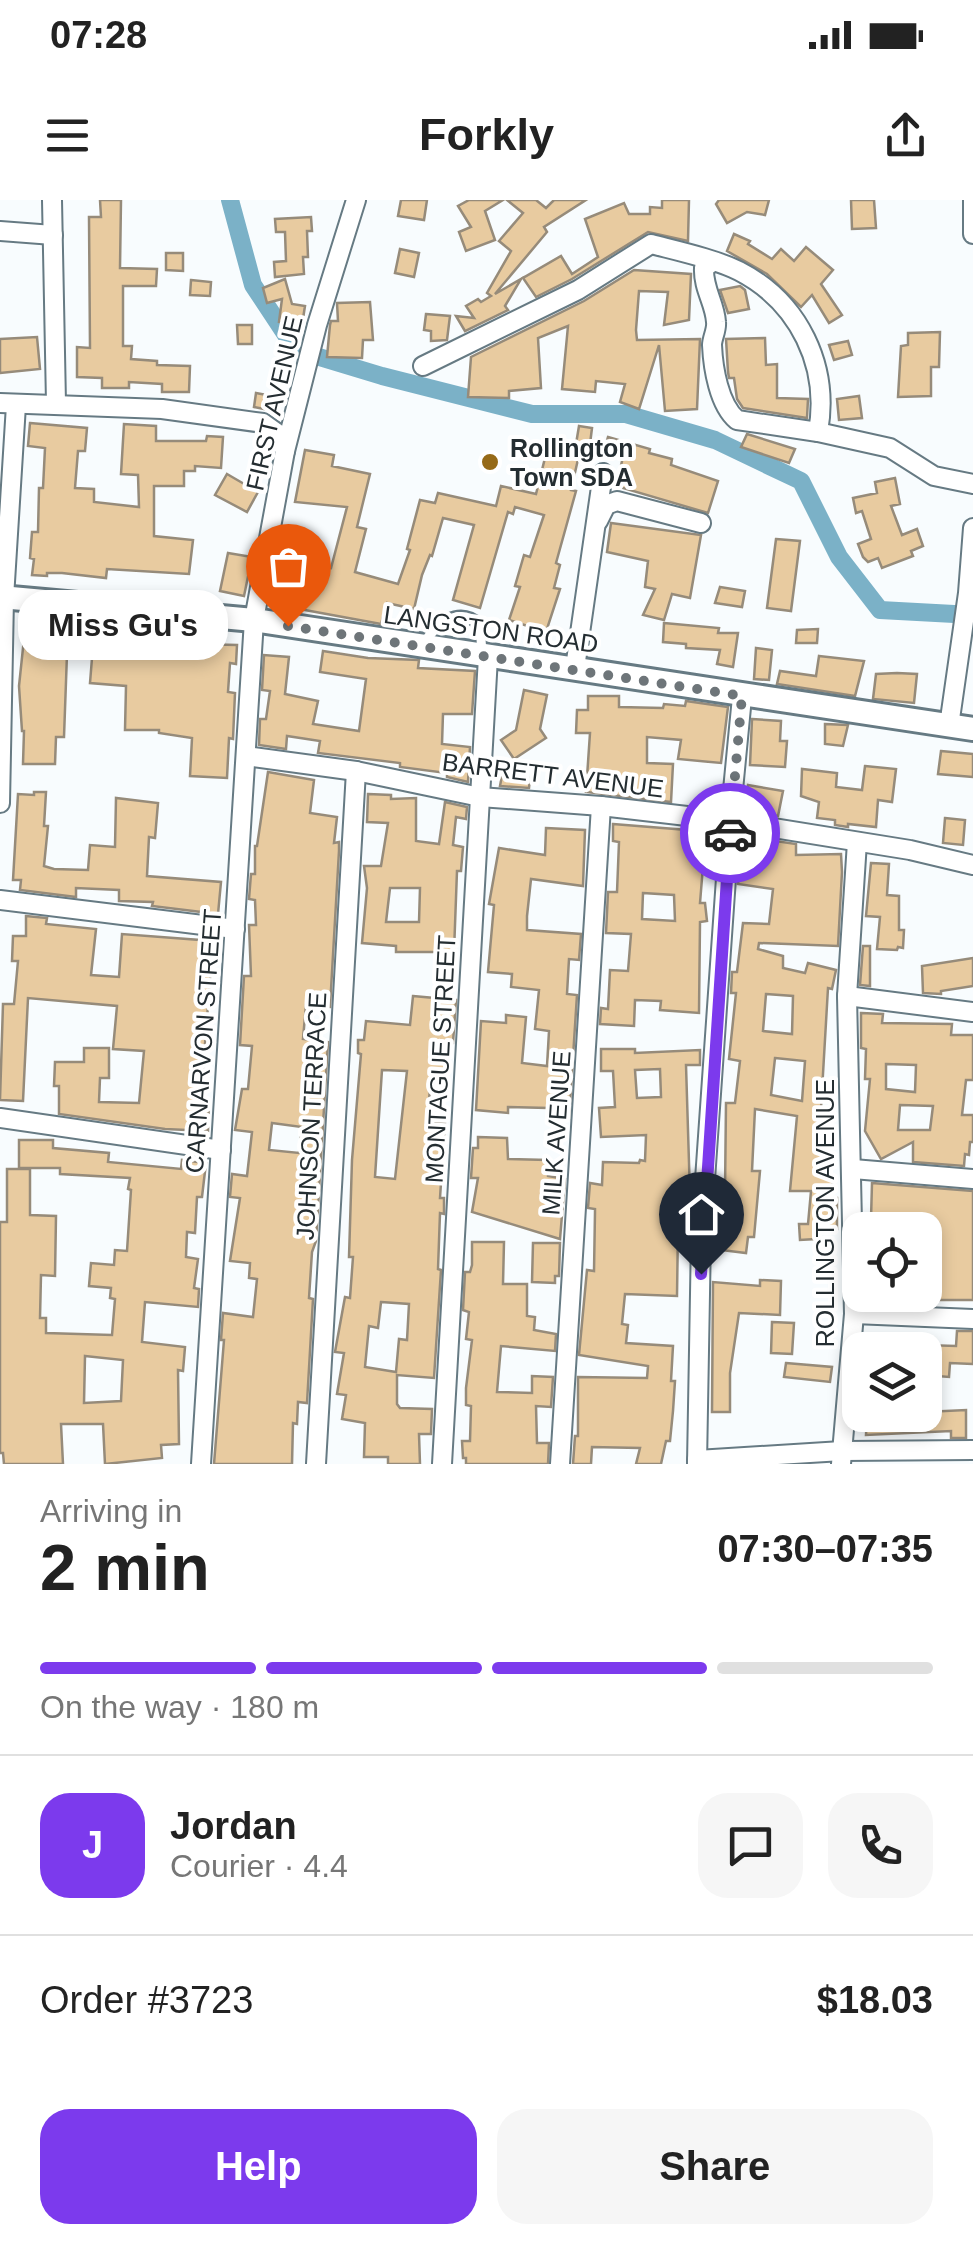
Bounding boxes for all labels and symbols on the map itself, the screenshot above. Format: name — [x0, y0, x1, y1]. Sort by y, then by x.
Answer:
street label: FIRST AVENUE — [240, 313, 308, 493]
place label: Rollington Town SDA — [510, 434, 634, 491]
marker: Rollington Town SDA — [479, 451, 501, 473]
pin — [246, 524, 331, 627]
callout: Miss Gu's — [18, 591, 228, 661]
street label: LANGSTON ROAD — [382, 600, 600, 658]
street label: BARRETT AVENUE — [441, 748, 665, 802]
courier — [680, 783, 780, 883]
street label: CARNARVON STREET — [180, 908, 226, 1174]
street label: MONTAGUE STREET — [420, 934, 460, 1184]
street label: JOHNSON TERRACE — [291, 991, 331, 1241]
street label: MILK AVENUE — [536, 1050, 576, 1216]
street label: ROLLINGTON AVENUE — [811, 1079, 839, 1347]
pin — [659, 1172, 744, 1275]

